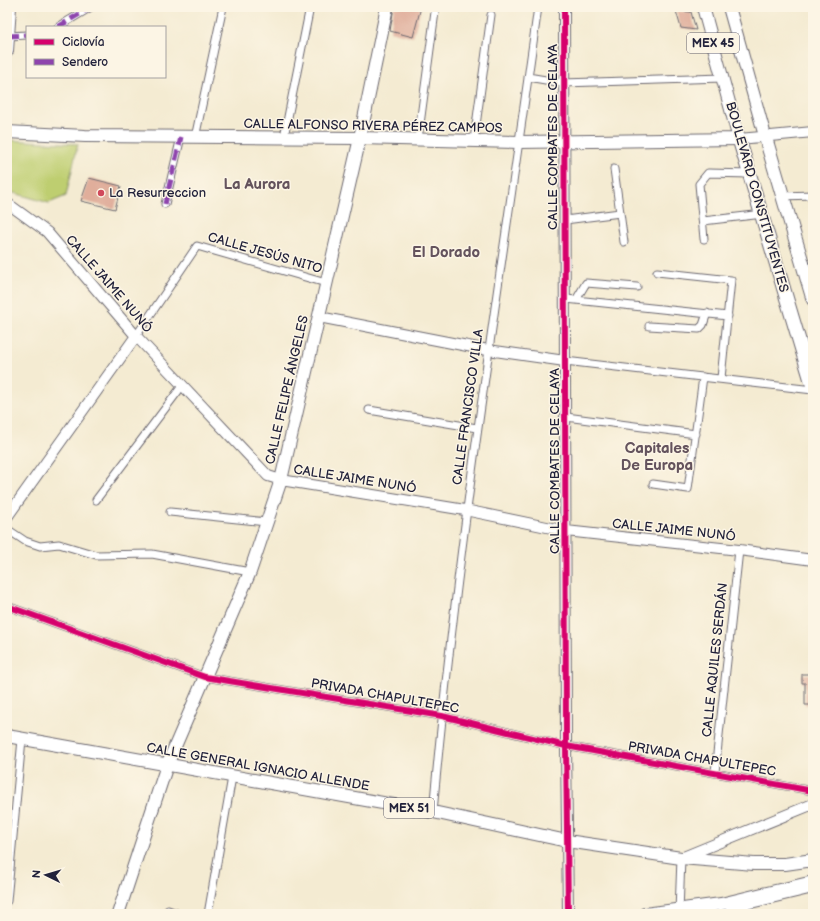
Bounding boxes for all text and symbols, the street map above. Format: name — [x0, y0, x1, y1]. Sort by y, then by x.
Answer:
legend — [26, 26, 166, 78]
road number: MEX 45 — [687, 33, 739, 53]
text: Ciclovía — [62, 35, 105, 50]
street label: CALLE COMBATES DE CELAYA — [545, 44, 561, 230]
text: Sendero — [62, 55, 108, 70]
street label: BOULEVARD CONSTITUYENTES — [722, 100, 792, 294]
street label: CALLE ALFONSO RIVERA PÉREZ CAMPOS — [243, 116, 503, 136]
district label: La Aurora — [224, 175, 290, 194]
place label: La Resurreccion — [109, 185, 206, 201]
marker: La Resurreccion — [96, 188, 106, 198]
street label: CALLE JESÚS NITO — [206, 228, 324, 277]
street label: CALLE JAIME NUNÓ — [62, 231, 157, 336]
district label: El Dorado — [412, 243, 480, 262]
street label: CALLE FELIPE ÁNGELES — [261, 314, 312, 466]
street label: CALLE FRANCISCO VILLA — [449, 328, 487, 486]
street label: CALLE COMBATES DE CELAYA — [547, 368, 563, 554]
district label: Capitales De Europa — [621, 439, 693, 475]
street label: CALLE JAIME NUNÓ — [292, 460, 418, 497]
street label: CALLE JAIME NUNÓ — [611, 515, 737, 544]
street label: CALLE AQUILES SERDÁN — [698, 582, 731, 738]
street label: PRIVADA CHAPULTEPEC — [310, 675, 460, 717]
street label: PRIVADA CHAPULTEPEC — [627, 738, 777, 780]
street label: CALLE GENERAL IGNACIO ALLENDE — [145, 739, 371, 795]
road number: MEX 51 — [384, 798, 434, 818]
north arrow — [26, 855, 66, 895]
text: N — [30, 869, 43, 879]

